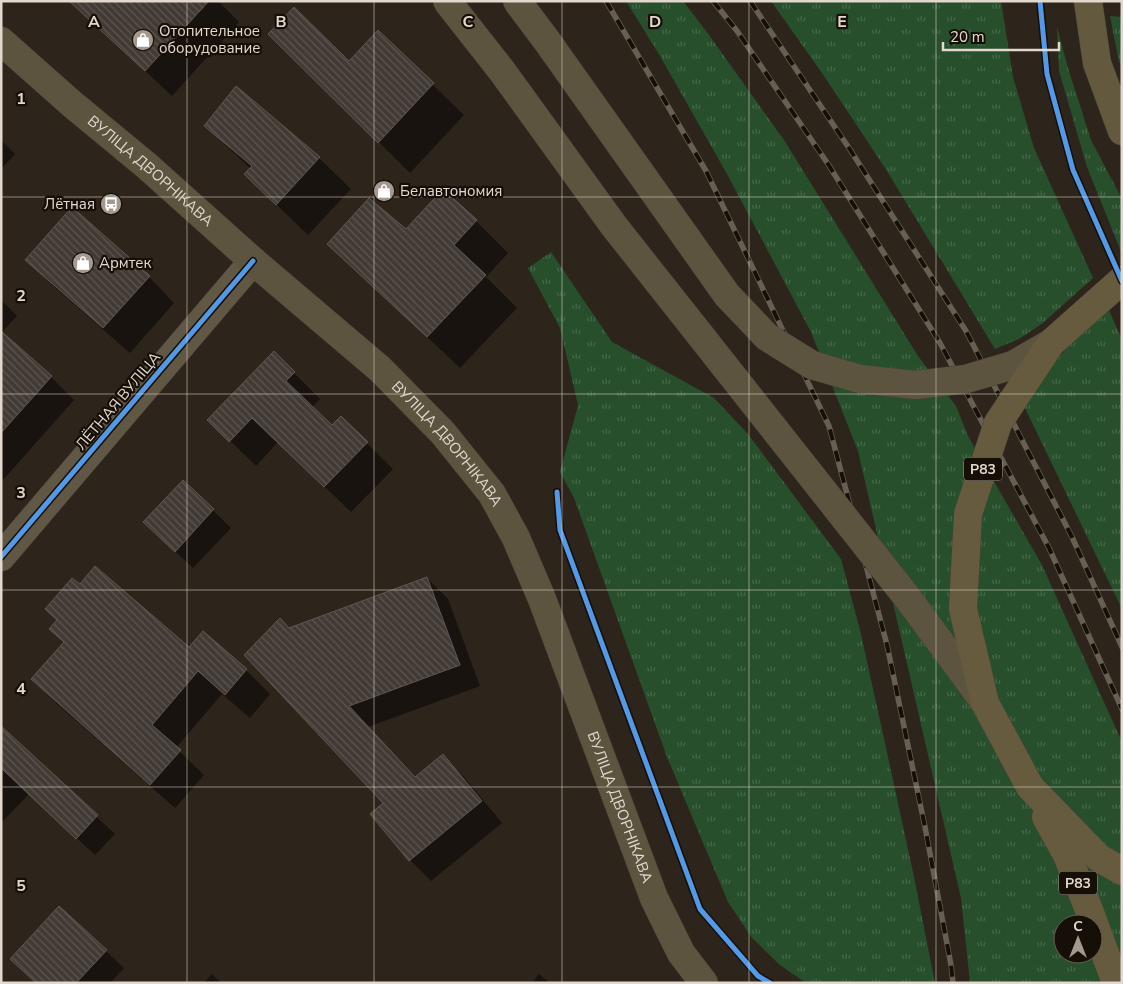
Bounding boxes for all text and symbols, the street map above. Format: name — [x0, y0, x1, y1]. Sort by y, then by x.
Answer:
text: A — [88, 11, 100, 33]
text: B — [275, 11, 287, 33]
text: C — [463, 11, 474, 33]
text: D — [649, 11, 661, 33]
text: E — [837, 11, 847, 33]
scale bar — [943, 20, 1059, 52]
place label: Отопительное оборудование — [159, 21, 260, 58]
text: 20 m — [950, 27, 985, 47]
shop icon: Отопительное оборудование — [131, 28, 155, 52]
text: 1 — [16, 88, 26, 110]
street label: ВУЛІЦА ДВОРНІКАВА — [83, 111, 218, 231]
shop icon: Белавтономия — [372, 179, 396, 203]
place label: Белавтономия — [400, 181, 502, 201]
bus stop icon: Лётная — [99, 192, 123, 216]
place label: Лётная — [44, 194, 95, 214]
shop icon: Армтек — [71, 251, 95, 275]
place label: Армтек — [99, 253, 151, 273]
text: 2 — [16, 285, 26, 307]
street label: ЛЁТНАЯ ВУЛІЦА — [71, 348, 165, 454]
street label: ВУЛІЦА ДВОРНІКАВА — [387, 377, 507, 510]
road number: Р83 — [964, 458, 1002, 480]
text: 3 — [16, 482, 26, 504]
text: 4 — [16, 678, 26, 700]
street label: ВУЛІЦА ДВОРНІКАВА — [582, 729, 657, 886]
road number: Р83 — [1059, 871, 1097, 894]
text: 5 — [16, 875, 26, 897]
north arrow — [1053, 914, 1103, 964]
text: С — [1073, 917, 1083, 936]

